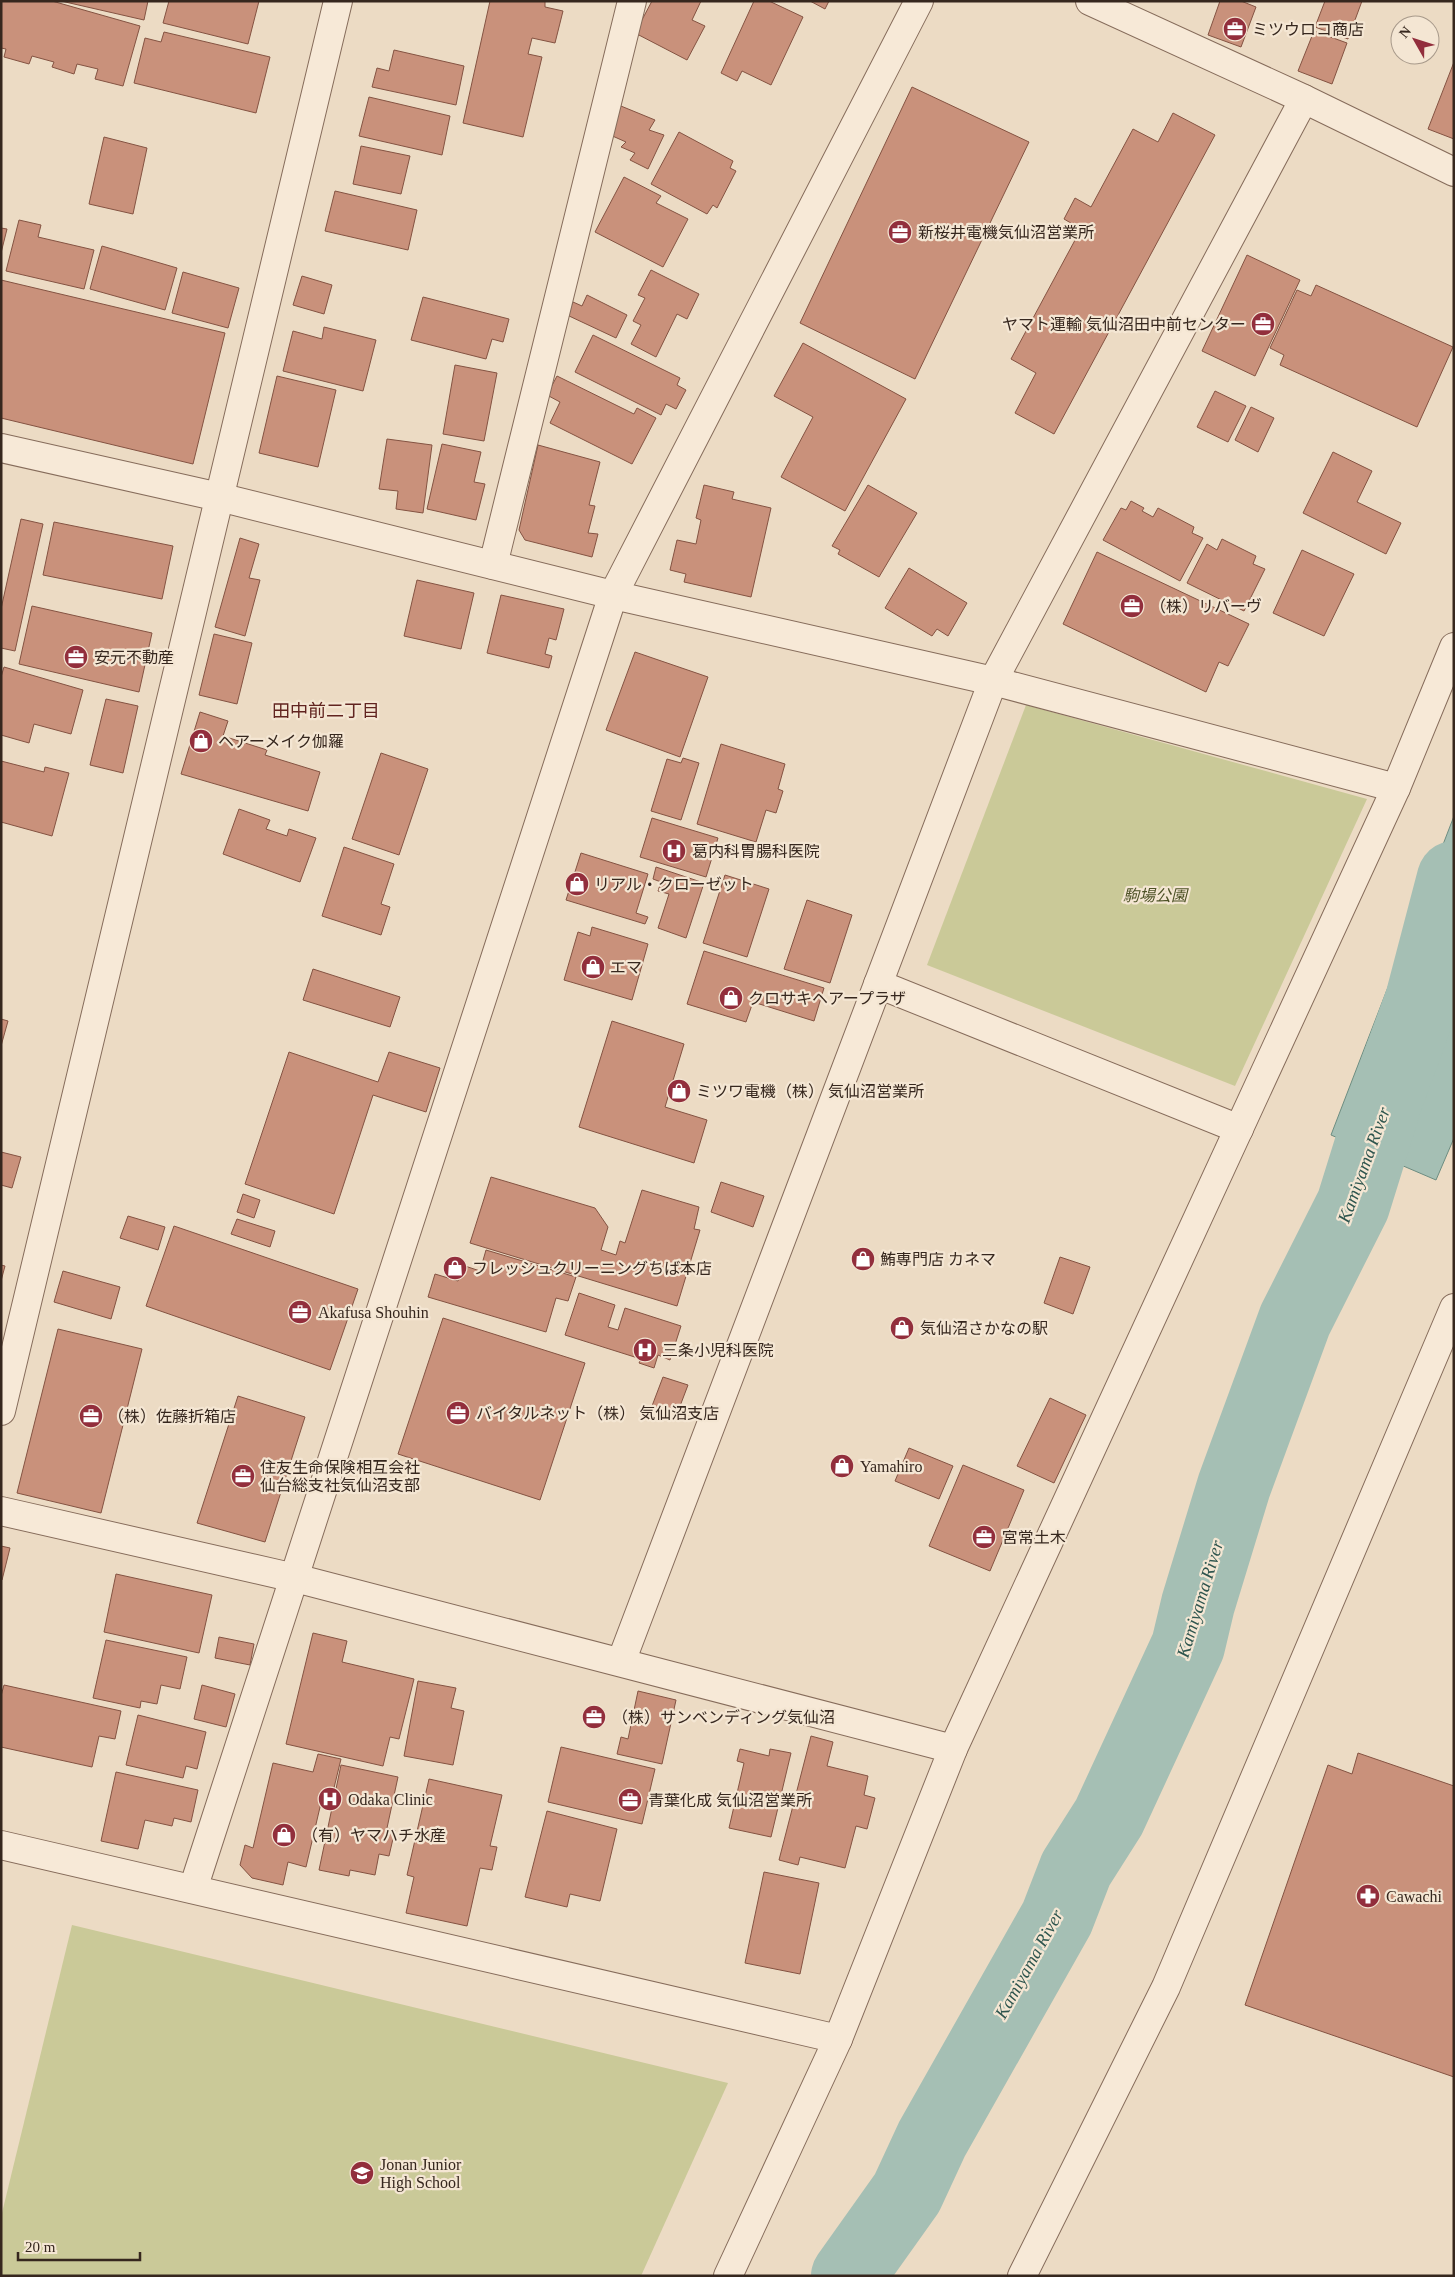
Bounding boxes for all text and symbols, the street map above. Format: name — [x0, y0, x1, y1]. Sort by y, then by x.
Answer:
north arrow — [1390, 15, 1440, 65]
office icon: ミツウロコ商店 — [1222, 16, 1248, 42]
place label: ミツウロコ商店 — [1252, 21, 1364, 38]
text: N — [1396, 23, 1414, 41]
office icon: 新桜井電機気仙沼営業所 — [887, 219, 913, 245]
place label: 新桜井電機気仙沼営業所 — [918, 224, 1094, 241]
office icon: ヤマト運輸 気仙沼田中前センター — [1250, 311, 1276, 337]
place label: ヤマト運輸 気仙沼田中前センター — [1002, 316, 1246, 333]
office icon: （株）リバーヴ — [1119, 593, 1145, 619]
place label: （株）リバーヴ — [1150, 598, 1262, 615]
office icon: 安元不動産 — [63, 644, 89, 670]
place label: 安元不動産 — [94, 649, 174, 666]
district label: 田中前二丁目 — [272, 701, 380, 721]
shop icon: ヘアーメイク伽羅 — [188, 728, 214, 754]
place label: ヘアーメイク伽羅 — [218, 733, 344, 750]
hospital icon: 葛内科胃腸科医院 — [661, 838, 687, 864]
place label: 葛内科胃腸科医院 — [692, 843, 820, 860]
shop icon: リアル・クローゼット — [564, 871, 590, 897]
place label: リアル・クローゼット — [594, 876, 754, 893]
park label: 駒場公園 — [1123, 887, 1189, 904]
shop icon: エマ — [580, 954, 606, 980]
place label: エマ — [610, 959, 642, 976]
shop icon: クロサキヘアープラザ — [718, 985, 744, 1011]
place label: クロサキヘアープラザ — [748, 990, 906, 1007]
shop icon: ミツワ電機（株） 気仙沼営業所 — [666, 1078, 692, 1104]
place label: ミツワ電機（株） 気仙沼営業所 — [696, 1083, 924, 1100]
water label: Kamiyama River — [1333, 1104, 1395, 1226]
shop icon: 鮪専門店 カネマ — [850, 1246, 876, 1272]
place label: 鮪専門店 カネマ — [880, 1251, 996, 1268]
shop icon: フレッシュクリーニングちば本店 — [442, 1255, 468, 1281]
place label: フレッシュクリーニングちば本店 — [472, 1260, 712, 1277]
office icon: Akafusa Shouhin — [287, 1299, 313, 1325]
place label: Akafusa Shouhin — [318, 1304, 429, 1321]
shop icon: 気仙沼さかなの駅 — [889, 1315, 915, 1341]
place label: 気仙沼さかなの駅 — [920, 1320, 1048, 1337]
hospital icon: 三条小児科医院 — [632, 1337, 658, 1363]
place label: 三条小児科医院 — [662, 1342, 774, 1359]
office icon: バイタルネット（株） 気仙沼支店 — [445, 1400, 471, 1426]
office icon: （株）佐藤折箱店 — [78, 1403, 104, 1429]
place label: バイタルネット（株） 気仙沼支店 — [476, 1405, 719, 1422]
place label: （株）佐藤折箱店 — [108, 1408, 236, 1425]
shop icon: Yamahiro — [829, 1453, 855, 1479]
place label: Yamahiro — [860, 1458, 922, 1475]
place label: 住友生命保険相互会社 仙台総支社気仙沼支部 — [260, 1459, 420, 1494]
office icon: 住友生命保険相互会社 仙台総支社気仙沼支部 — [230, 1463, 256, 1489]
office icon: 宮常土木 — [971, 1524, 997, 1550]
place label: 宮常土木 — [1002, 1529, 1066, 1546]
water label: Kamiyama River — [1172, 1537, 1228, 1661]
office icon: （株）サンベンディング気仙沼 — [581, 1704, 607, 1730]
place label: （株）サンベンディング気仙沼 — [612, 1709, 835, 1726]
hospital icon: Odaka Clinic — [317, 1786, 343, 1812]
office icon: 青葉化成 気仙沼営業所 — [617, 1787, 643, 1813]
place label: Odaka Clinic — [348, 1791, 433, 1808]
place label: 青葉化成 気仙沼営業所 — [648, 1792, 812, 1809]
shop icon: （有）ヤマハチ水産 — [271, 1822, 297, 1848]
place label: （有）ヤマハチ水産 — [302, 1827, 446, 1844]
pharmacy icon: Cawachi — [1355, 1883, 1381, 1909]
place label: Cawachi — [1386, 1888, 1443, 1905]
water label: Kamiyama River — [990, 1905, 1068, 2023]
place label: Jonan Junior High School — [380, 2156, 462, 2192]
school or university icon: Jonan Junior High School — [349, 2160, 375, 2186]
scale bar — [18, 2230, 140, 2262]
text: 20 m — [25, 2239, 56, 2255]

